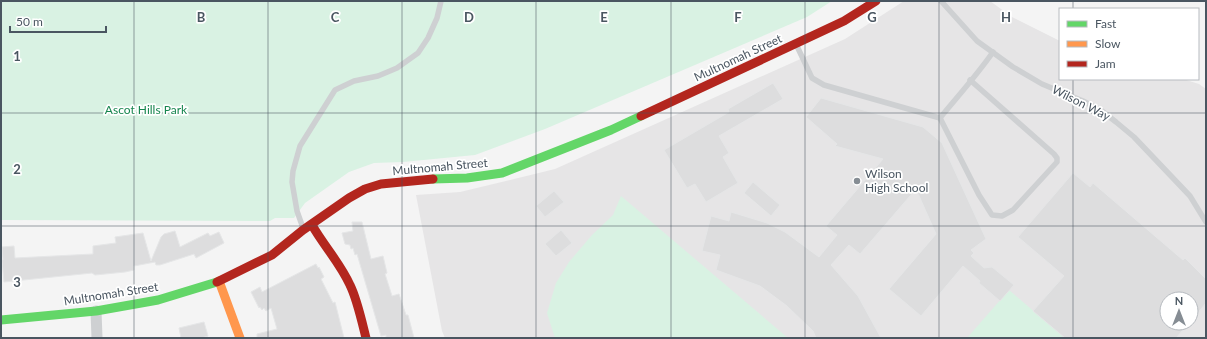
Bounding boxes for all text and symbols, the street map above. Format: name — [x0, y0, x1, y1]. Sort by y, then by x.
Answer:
scale bar — [10, 8, 106, 34]
legend — [1059, 8, 1199, 80]
text: B — [197, 9, 206, 25]
text: C — [331, 9, 340, 25]
text: D — [464, 9, 474, 25]
text: E — [600, 9, 608, 25]
text: F — [734, 9, 742, 25]
text: G — [867, 9, 877, 25]
text: H — [1001, 9, 1011, 25]
text: 50 m — [16, 14, 43, 29]
text: Fast — [1095, 16, 1117, 31]
street label: Multnomah Street — [691, 30, 785, 85]
text: Slow — [1095, 36, 1121, 51]
text: 1 — [13, 48, 21, 64]
text: Jam — [1095, 56, 1116, 71]
street label: Wilson Way — [1050, 81, 1114, 124]
park label: Ascot Hills Park — [105, 102, 188, 117]
street label: Multnomah Street — [392, 155, 489, 178]
text: 2 — [13, 161, 21, 177]
place label: Wilson High School — [865, 166, 928, 195]
marker: Wilson High School — [852, 176, 862, 186]
text: 3 — [13, 274, 21, 290]
street label: Multnomah Street — [63, 279, 160, 308]
north arrow — [1159, 291, 1199, 331]
text: N — [1175, 294, 1183, 307]

